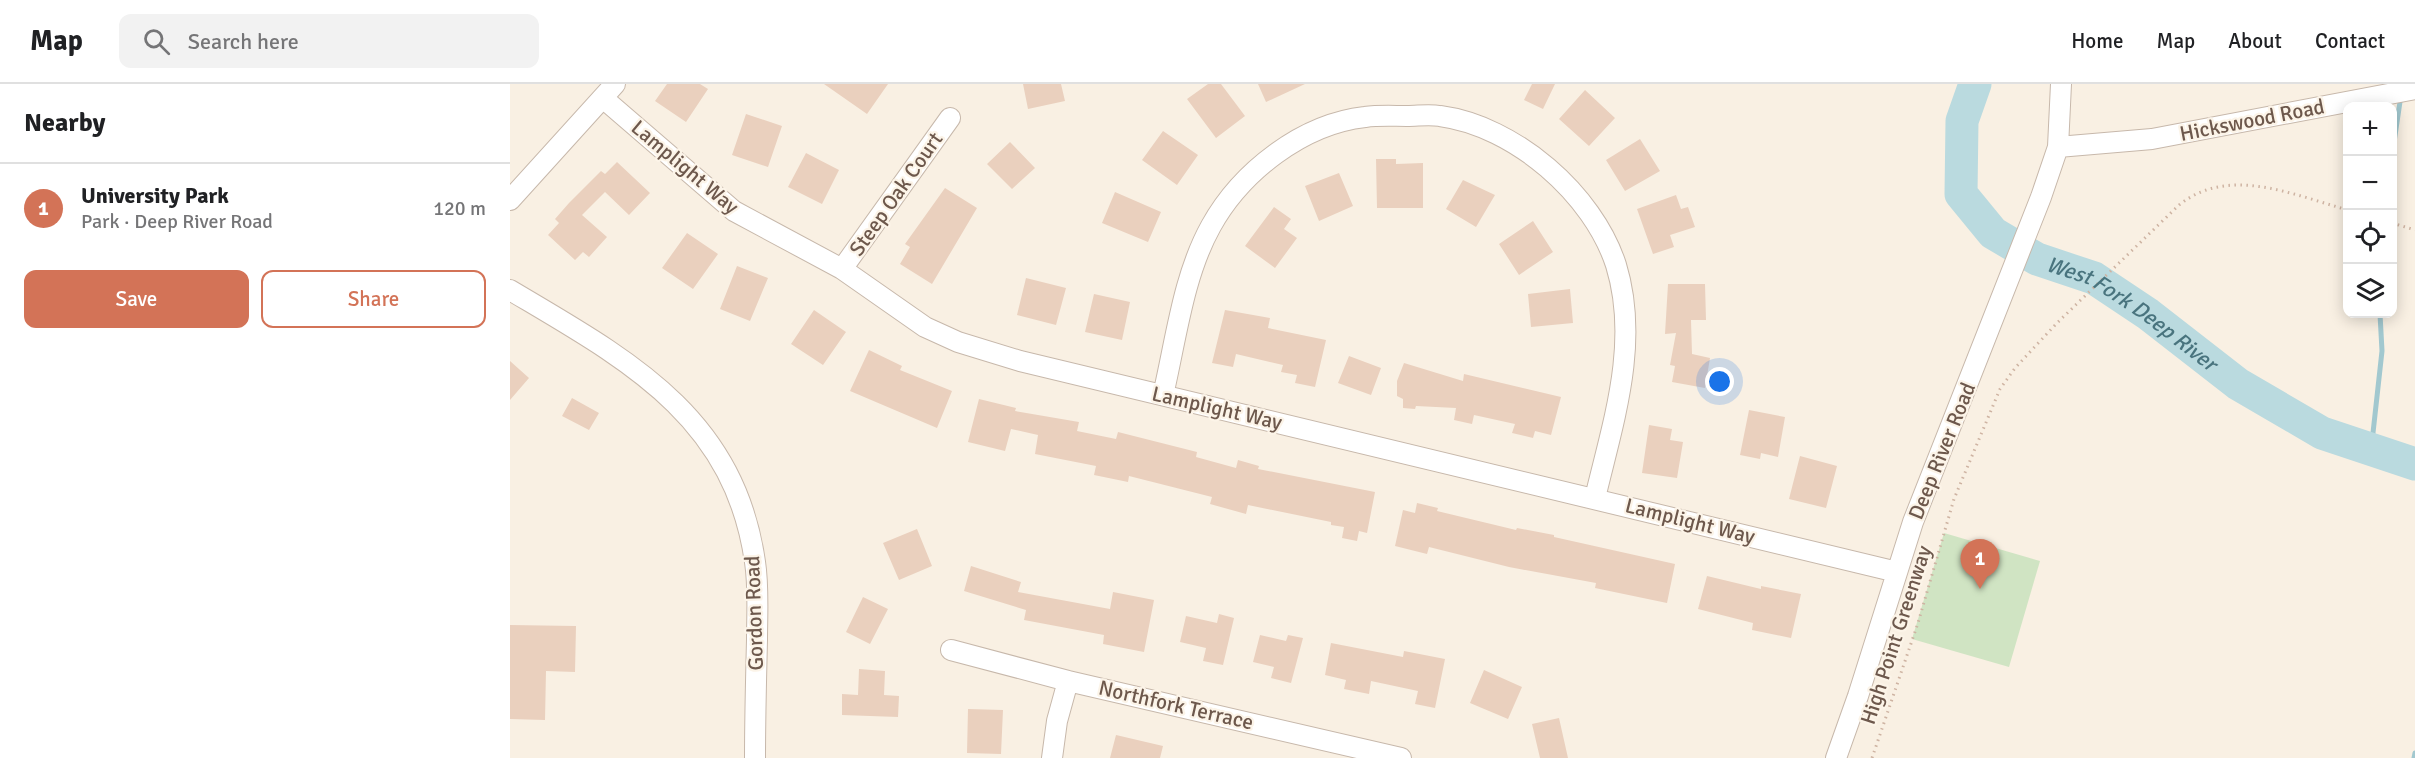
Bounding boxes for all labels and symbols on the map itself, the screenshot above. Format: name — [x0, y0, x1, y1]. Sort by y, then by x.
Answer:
street label: Hickswood Road — [2177, 93, 2327, 147]
street label: Lamplight Way — [626, 114, 744, 220]
street label: Steep Oak Court — [844, 127, 948, 261]
water label: West Fork Deep River — [2043, 250, 2225, 378]
your location — [1705, 367, 1734, 396]
street label: Deep River Road — [1903, 379, 1981, 523]
street label: Lamplight Way — [1149, 380, 1285, 436]
street label: Lamplight Way — [1622, 492, 1758, 550]
pin: 1 — [1960, 540, 2000, 589]
street label: High Point Greenway — [1855, 542, 1937, 728]
street label: Gordon Road — [739, 555, 769, 671]
street label: Northfork Terrace — [1096, 675, 1256, 735]

